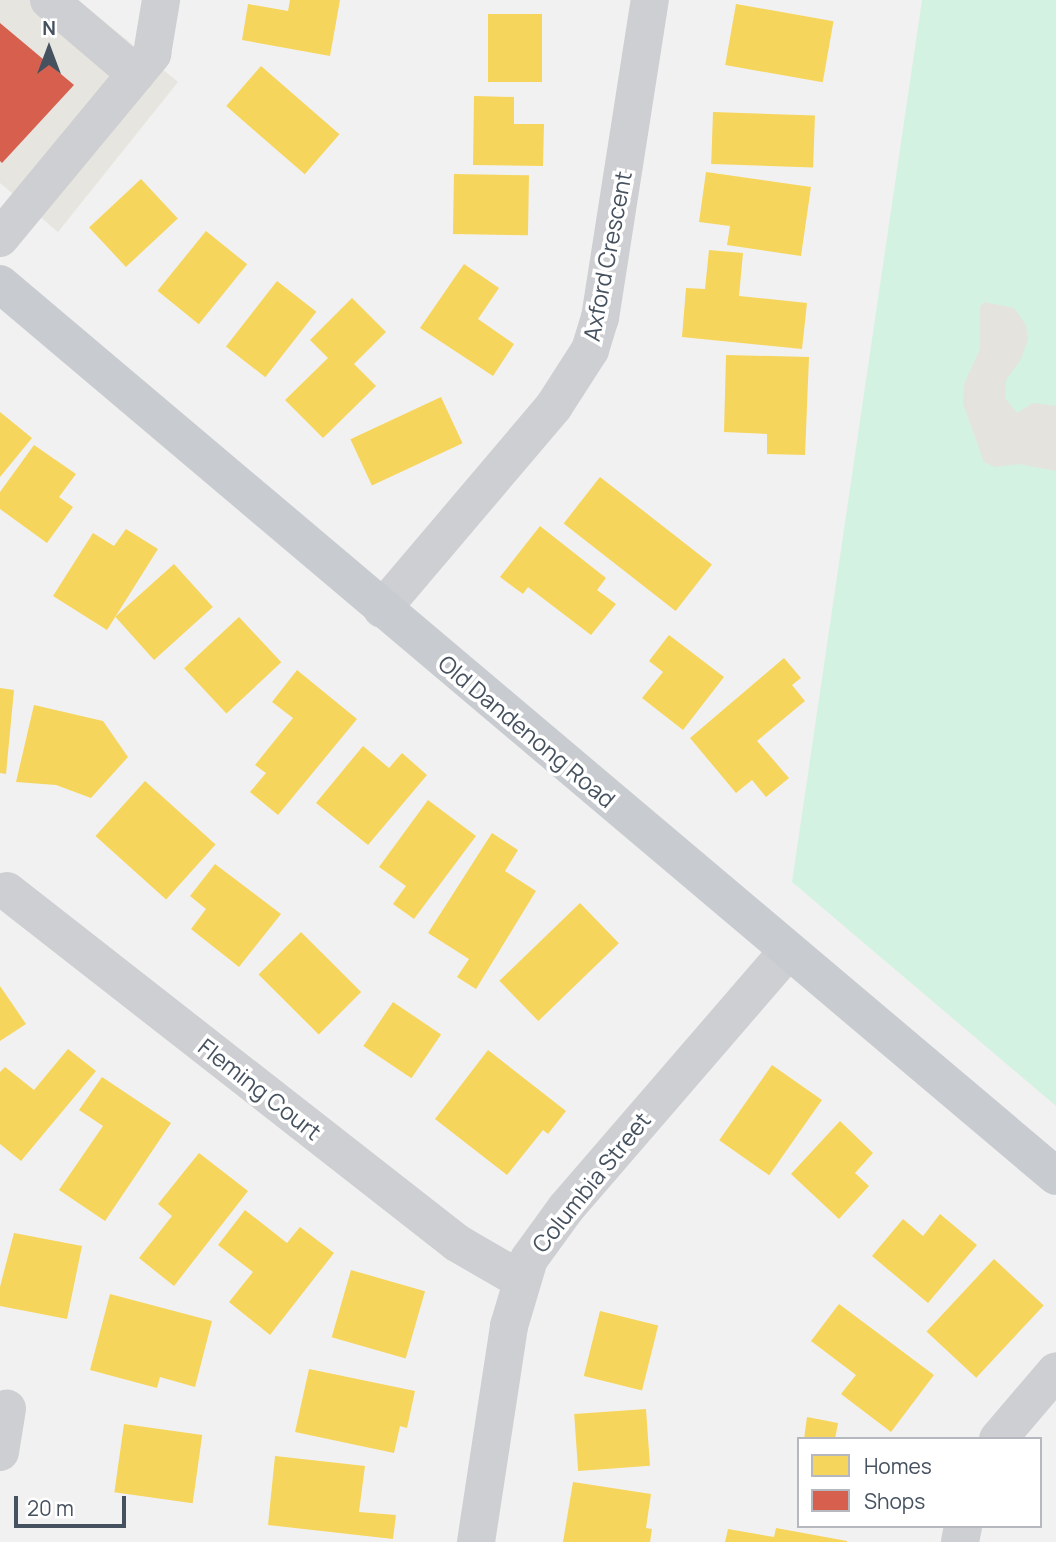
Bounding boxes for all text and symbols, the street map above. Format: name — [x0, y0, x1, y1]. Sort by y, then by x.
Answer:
north arrow — [14, 14, 84, 84]
text: N — [42, 15, 56, 41]
street label: Axford Crescent — [577, 169, 637, 343]
street label: Old Dandenong Road — [433, 649, 621, 813]
street label: Fleming Court — [193, 1033, 327, 1145]
street label: Columbia Street — [526, 1106, 656, 1258]
legend — [797, 1437, 1042, 1528]
text: Homes — [864, 1452, 932, 1480]
scale bar — [18, 1482, 130, 1526]
text: Shops — [864, 1487, 925, 1515]
text: 20 m — [27, 1494, 74, 1522]

